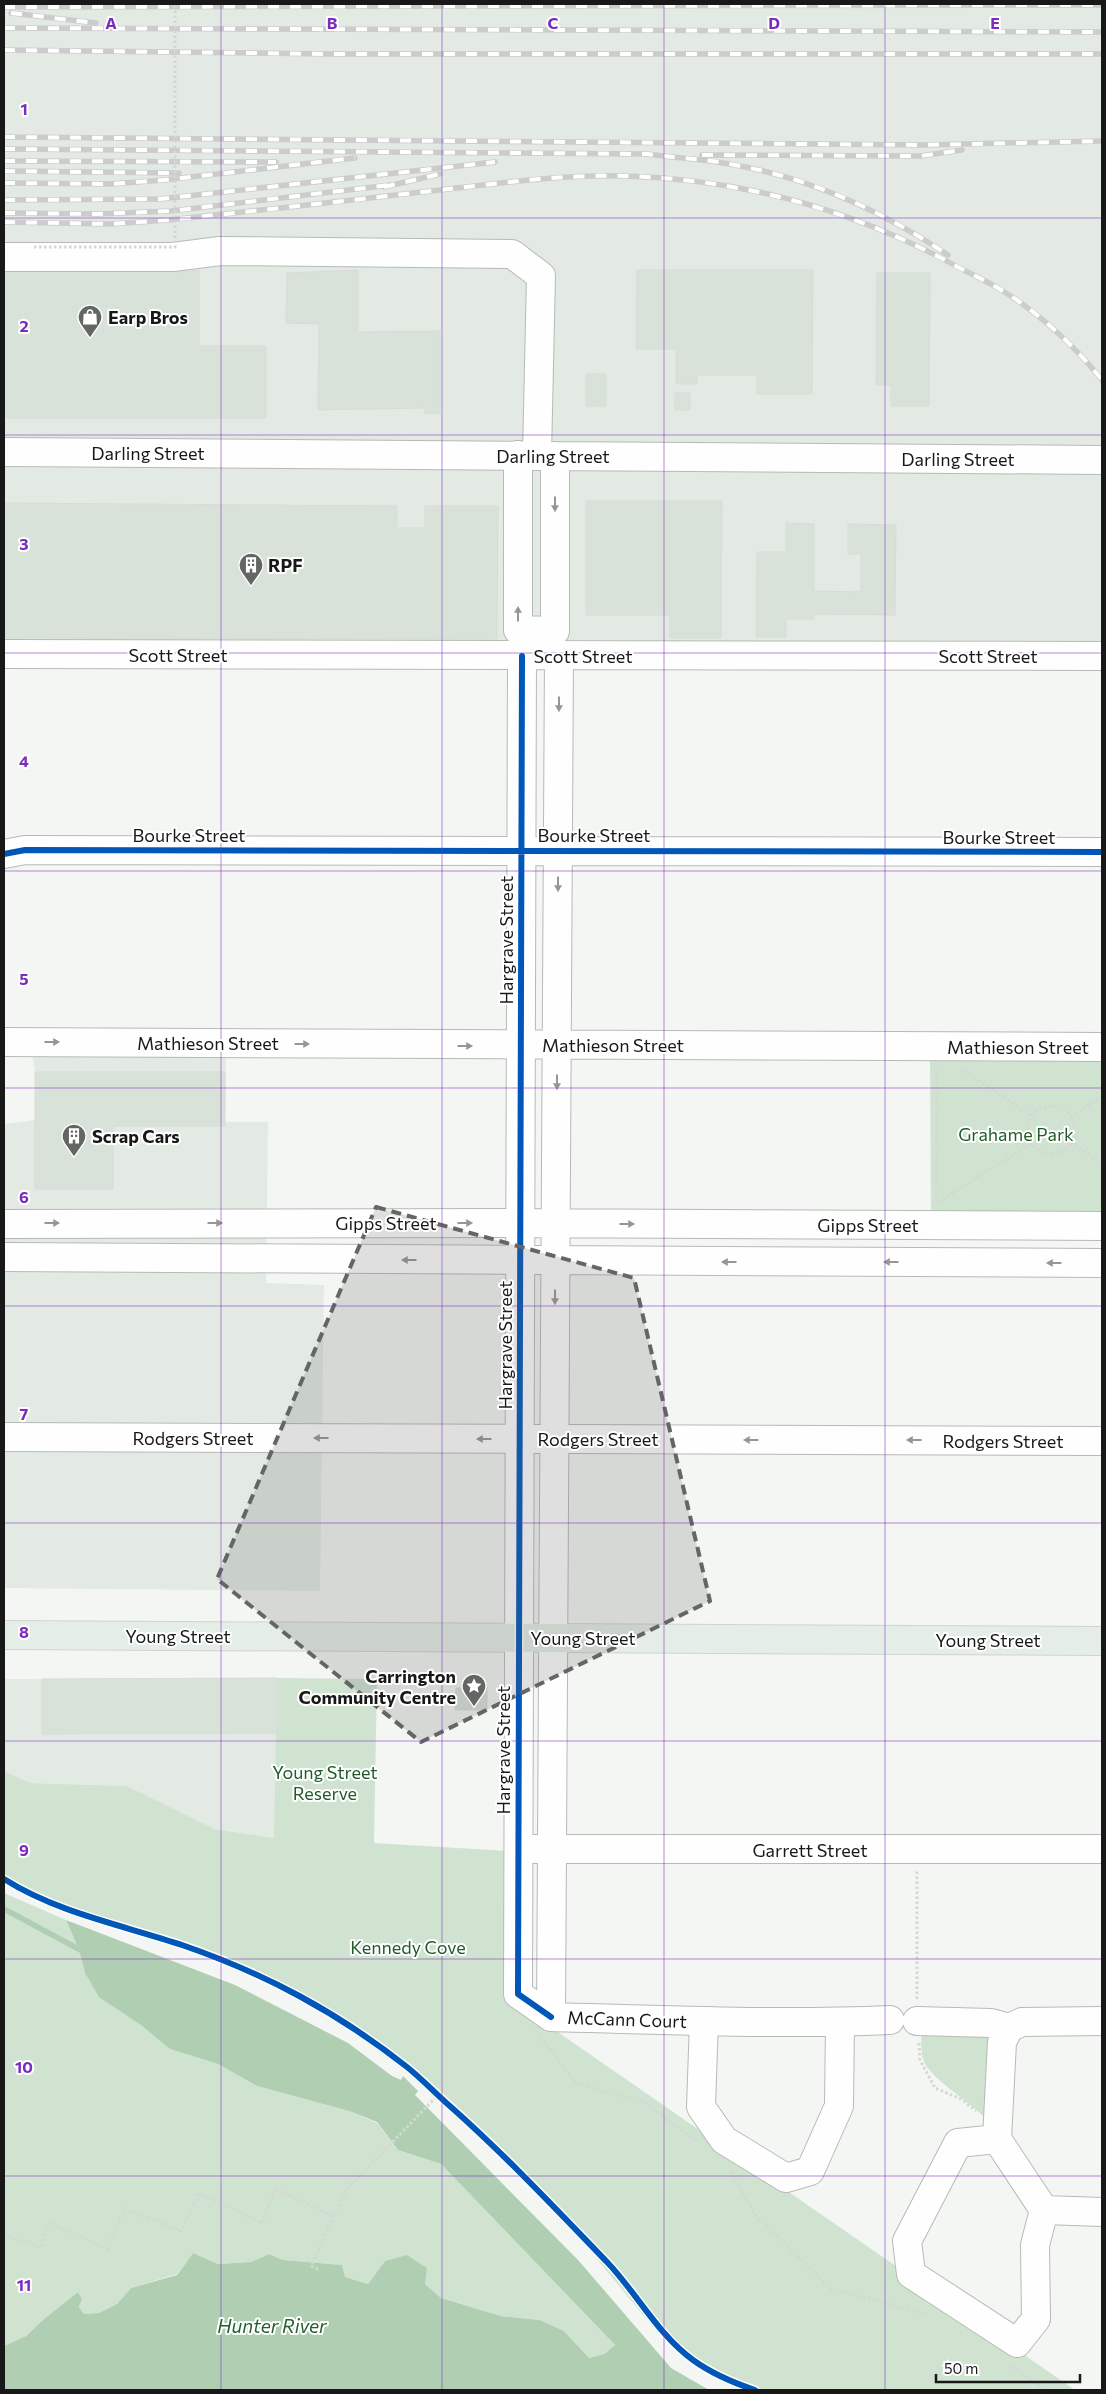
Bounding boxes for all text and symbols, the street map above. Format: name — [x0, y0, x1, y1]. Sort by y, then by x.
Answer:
text: A — [105, 13, 117, 32]
text: B — [327, 13, 338, 32]
text: C — [548, 13, 559, 32]
text: D — [768, 13, 780, 32]
text: E — [990, 13, 1000, 32]
text: 1 — [20, 99, 28, 118]
shop icon: Earp Bros — [77, 304, 103, 338]
place label: Earp Bros — [108, 306, 188, 328]
text: 2 — [19, 316, 29, 335]
street label: Darling Street — [91, 442, 205, 464]
street label: Darling Street — [496, 445, 610, 467]
street label: Darling Street — [901, 448, 1015, 470]
one-way arrow — [551, 497, 559, 513]
text: 3 — [19, 534, 29, 553]
building icon: RPF — [238, 552, 264, 586]
place label: RPF — [268, 554, 303, 576]
one-way arrow — [514, 605, 522, 621]
street label: Scott Street — [128, 644, 228, 666]
street label: Scott Street — [533, 645, 633, 667]
street label: Scott Street — [938, 645, 1038, 667]
one-way arrow — [555, 697, 563, 713]
text: 4 — [19, 751, 29, 770]
street label: Bourke Street — [133, 824, 245, 846]
street label: Bourke Street — [538, 824, 650, 846]
street label: Bourke Street — [943, 826, 1055, 848]
street label: Hargrave Street — [495, 876, 517, 1004]
one-way arrow — [554, 877, 562, 893]
text: 5 — [19, 969, 29, 988]
street label: Mathieson Street — [137, 1032, 279, 1054]
street label: Mathieson Street — [542, 1034, 684, 1056]
street label: Mathieson Street — [947, 1036, 1089, 1058]
one-way arrow — [45, 1038, 61, 1046]
one-way arrow — [295, 1040, 311, 1048]
one-way arrow — [457, 1042, 473, 1050]
one-way arrow — [553, 1074, 561, 1090]
building icon: Scrap Cars — [61, 1123, 87, 1157]
park label: Grahame Park — [958, 1123, 1074, 1145]
place label: Scrap Cars — [92, 1125, 180, 1147]
text: 6 — [19, 1187, 29, 1206]
street label: Gipps Street — [335, 1212, 437, 1234]
street label: Gipps Street — [817, 1214, 919, 1236]
one-way arrow — [45, 1219, 61, 1227]
one-way arrow — [207, 1219, 223, 1227]
one-way arrow — [457, 1219, 473, 1227]
one-way arrow — [620, 1220, 636, 1228]
one-way arrow — [400, 1256, 416, 1264]
one-way arrow — [720, 1258, 736, 1266]
one-way arrow — [883, 1258, 899, 1266]
one-way arrow — [1045, 1259, 1061, 1267]
street label: Hargrave Street — [494, 1281, 516, 1409]
one-way arrow — [551, 1289, 559, 1305]
text: 7 — [20, 1404, 29, 1423]
street label: Rodgers Street — [132, 1427, 254, 1449]
street label: Rodgers Street — [537, 1428, 659, 1450]
street label: Rodgers Street — [942, 1430, 1064, 1452]
one-way arrow — [313, 1434, 329, 1442]
one-way arrow — [475, 1435, 491, 1443]
one-way arrow — [743, 1436, 759, 1444]
one-way arrow — [905, 1436, 921, 1444]
text: 8 — [19, 1622, 29, 1641]
street label: Young Street — [125, 1625, 231, 1647]
street label: Young Street — [530, 1627, 636, 1649]
street label: Young Street — [935, 1629, 1041, 1651]
place label: Carrington Community Centre — [298, 1665, 456, 1708]
place icon: Carrington Community Centre — [461, 1673, 487, 1707]
street label: Hargrave Street — [492, 1686, 514, 1814]
park label: Young Street Reserve — [272, 1761, 378, 1804]
street label: Garrett Street — [752, 1839, 868, 1861]
text: 9 — [19, 1840, 29, 1859]
park label: Kennedy Cove — [350, 1936, 466, 1958]
street label: McCann Court — [567, 2006, 687, 2032]
text: 10 — [15, 2057, 33, 2076]
text: 11 — [17, 2275, 31, 2294]
water label: Hunter River — [217, 2314, 328, 2337]
scale bar — [936, 2352, 1080, 2384]
text: 50 m — [944, 2359, 978, 2377]

